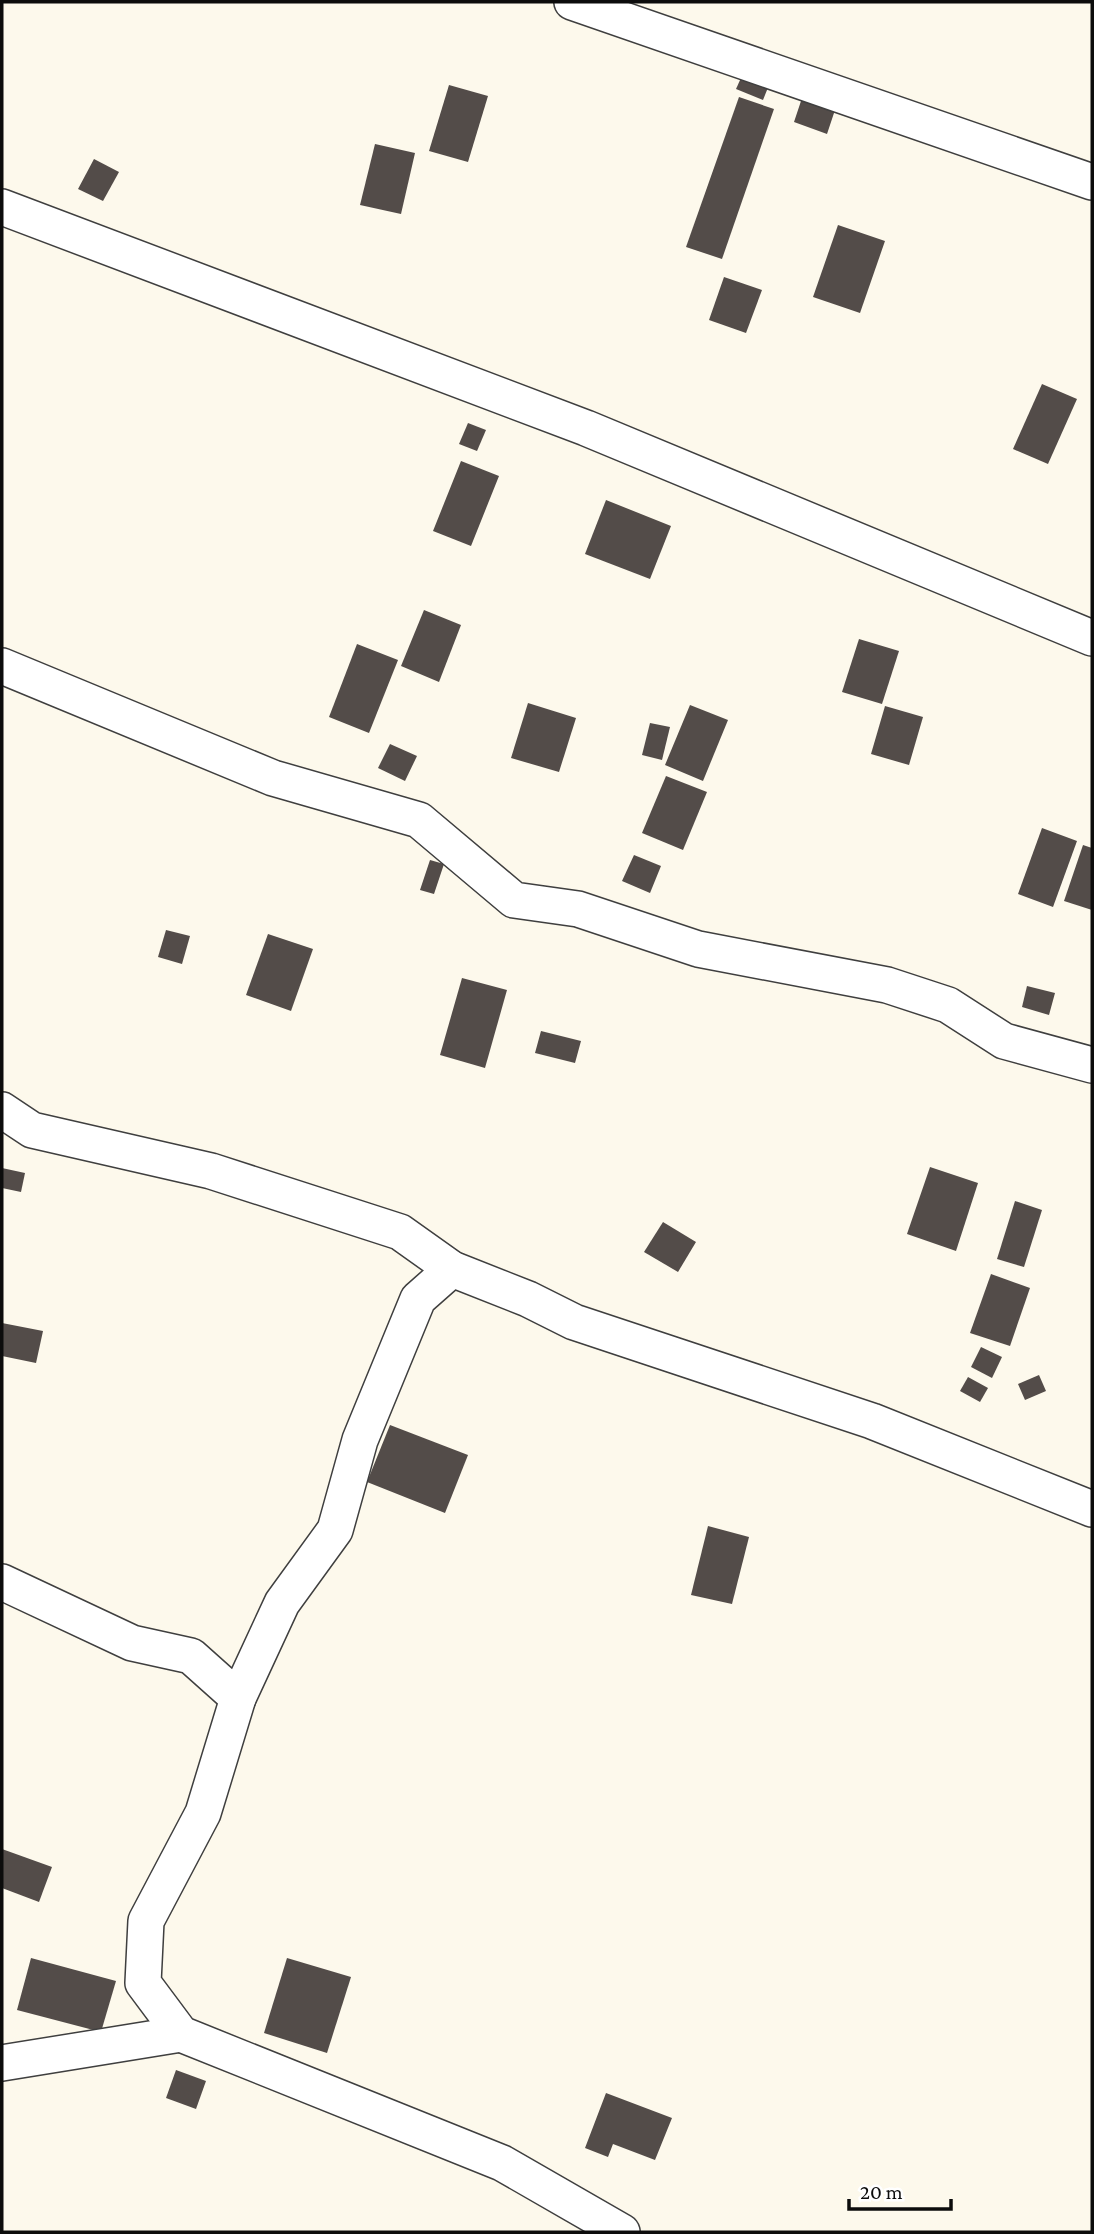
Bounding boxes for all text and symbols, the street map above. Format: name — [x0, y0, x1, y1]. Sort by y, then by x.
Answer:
scale bar — [849, 2168, 950, 2212]
text: 20 m — [860, 2180, 903, 2204]

